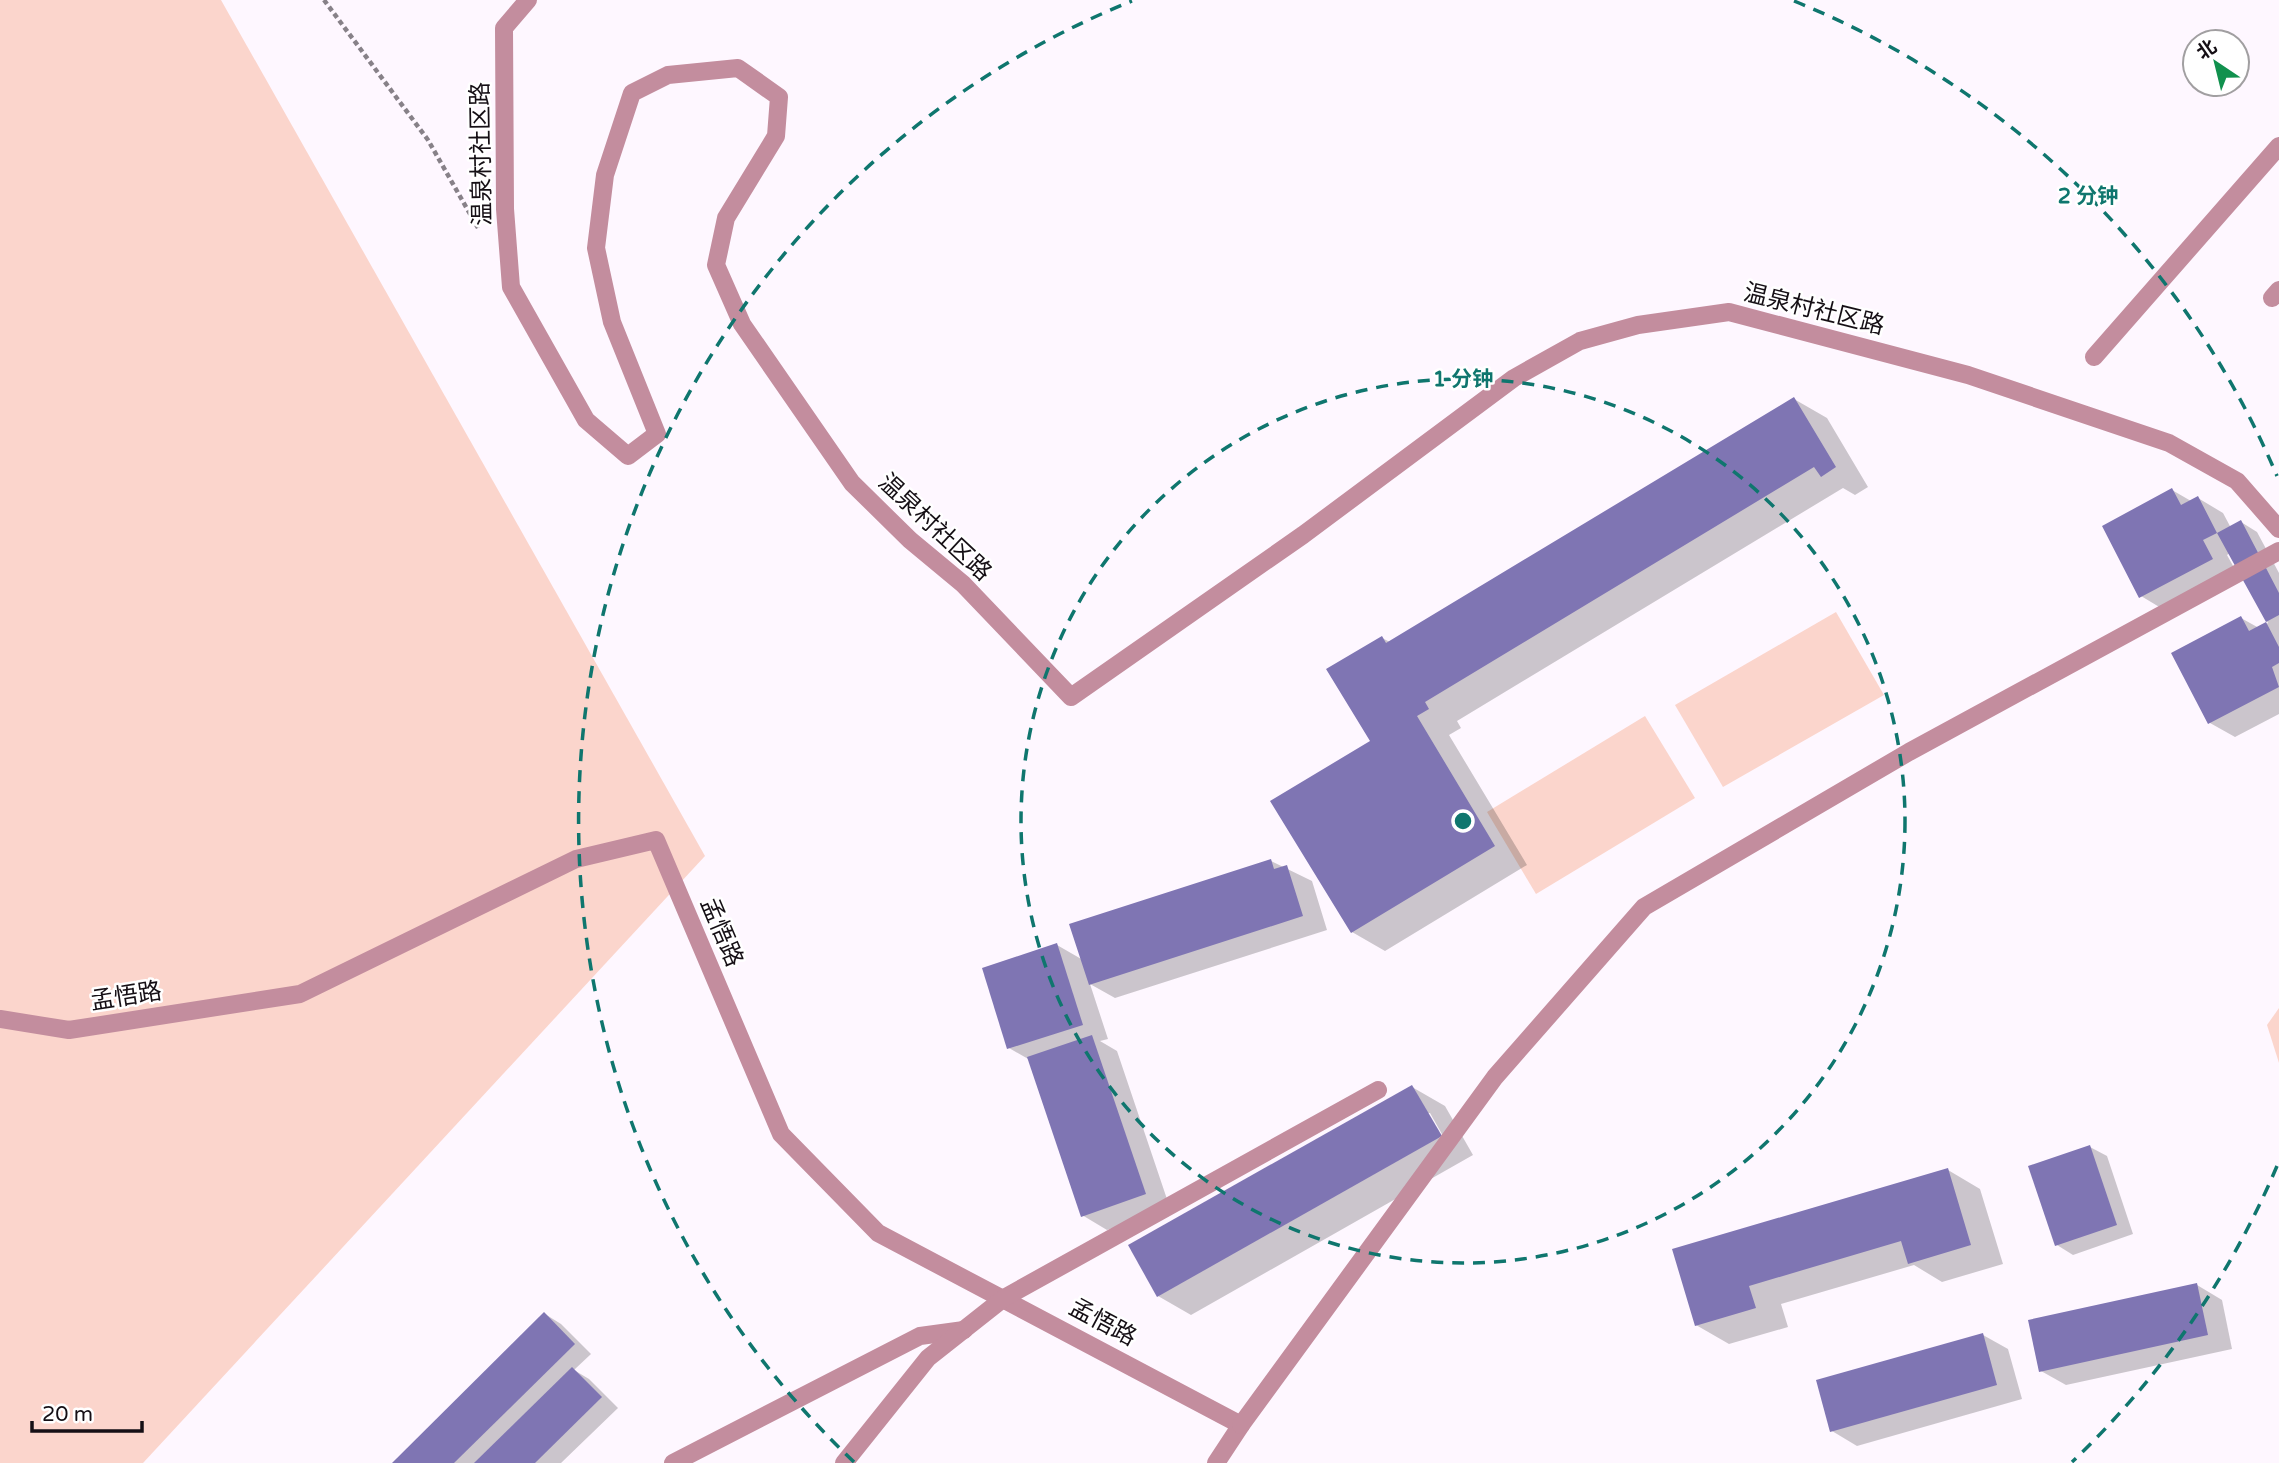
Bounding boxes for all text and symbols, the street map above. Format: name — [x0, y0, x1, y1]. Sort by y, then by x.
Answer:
north arrow — [2181, 28, 2251, 98]
text: 北 — [2193, 35, 2221, 64]
street label: 温泉村社区路 — [466, 82, 497, 226]
text: 2 分钟 — [2058, 184, 2118, 209]
street label: 温泉村社区路 — [1741, 278, 1887, 341]
text: 1 分钟 — [1433, 367, 1493, 392]
street label: 温泉村社区路 — [872, 468, 997, 587]
centre of rings — [1451, 809, 1475, 833]
street label: 孟悟路 — [694, 893, 749, 971]
street label: 孟悟路 — [88, 977, 164, 1016]
street label: 孟悟路 — [1064, 1293, 1141, 1352]
scale bar — [32, 1390, 142, 1434]
text: 20 m — [42, 1402, 93, 1427]

